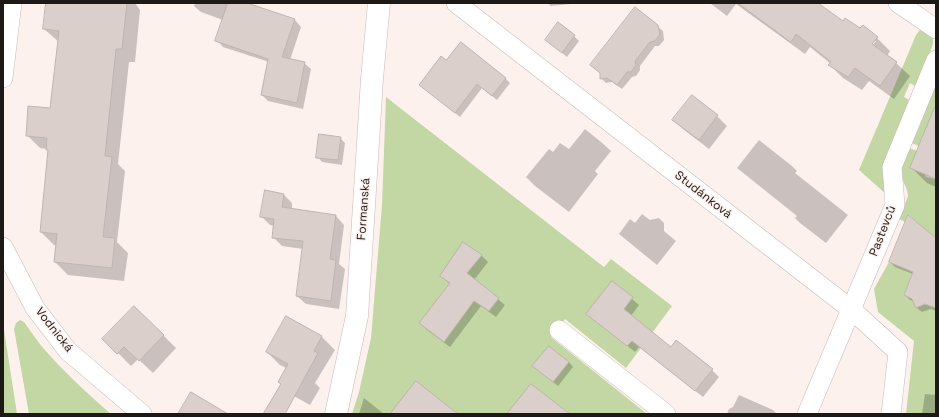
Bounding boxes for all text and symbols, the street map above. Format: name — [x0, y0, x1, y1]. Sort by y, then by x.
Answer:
street label: Studánková — [672, 168, 734, 222]
street label: Formanská — [355, 177, 373, 241]
street label: Pastevců — [867, 204, 899, 258]
street label: Vodnická — [32, 305, 76, 355]

